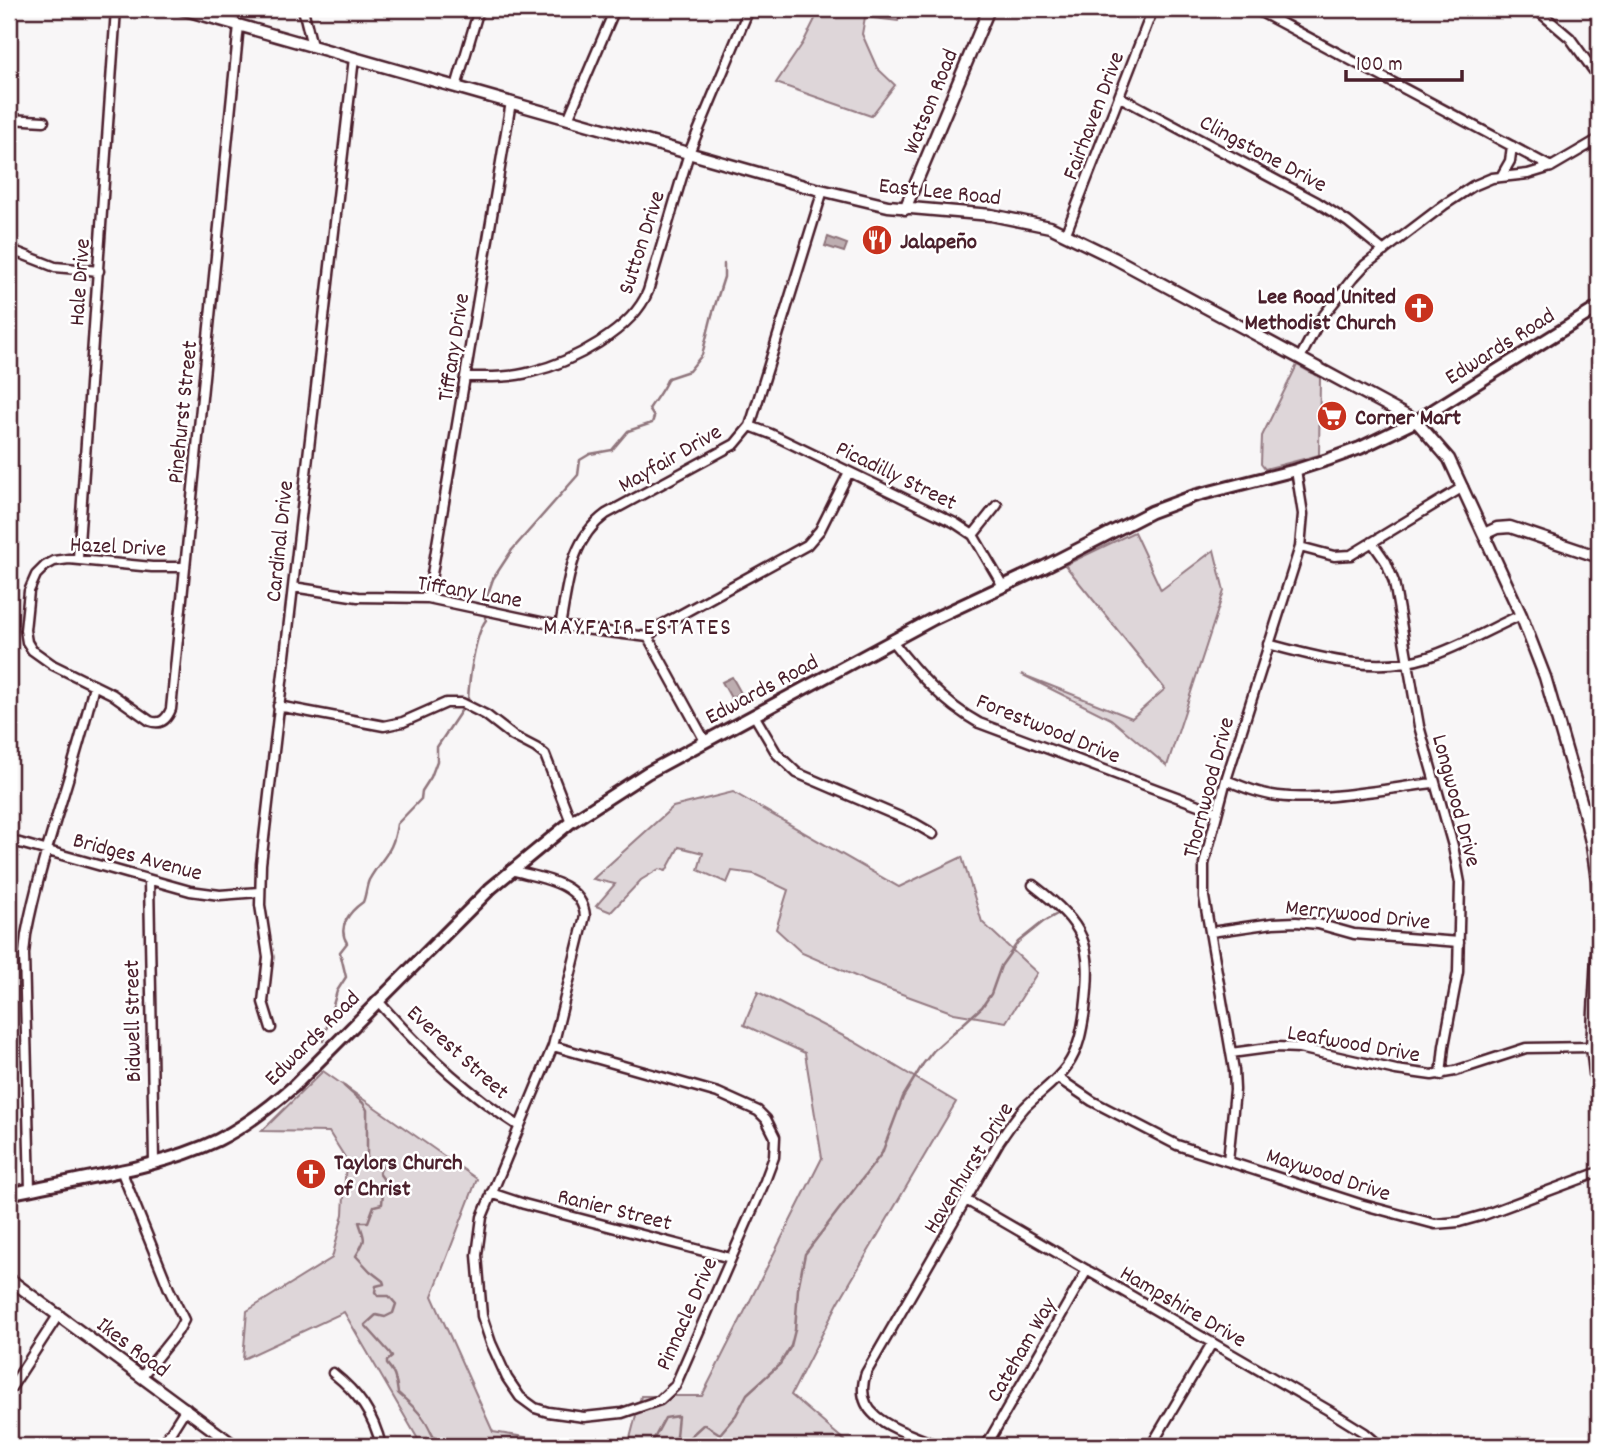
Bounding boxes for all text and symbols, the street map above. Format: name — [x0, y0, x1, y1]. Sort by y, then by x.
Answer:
scale bar — [1346, 38, 1461, 82]
street label: Watson Road — [896, 45, 968, 160]
street label: Fairhaven Drive — [1056, 47, 1135, 185]
text: 100 m — [1356, 51, 1403, 81]
street label: Clingstone Drive — [1193, 108, 1332, 203]
street label: East Lee Road — [877, 171, 1002, 216]
street label: Sutton Drive — [611, 187, 676, 299]
restaurant icon: Jalapeño — [860, 223, 894, 257]
place label: Jalapeño — [900, 227, 977, 260]
street label: Hale Drive — [62, 237, 101, 327]
place label: Lee Road United Methodist Church — [1245, 282, 1396, 341]
street label: Tiffany Drive — [431, 291, 480, 404]
church icon: Lee Road United Methodist Church — [1402, 291, 1436, 325]
street label: Edwards Road — [1439, 301, 1562, 395]
street label: Pinehurst Street — [161, 339, 208, 486]
supermarket icon: Corner Mart — [1315, 399, 1349, 433]
place label: Corner Mart — [1355, 403, 1461, 436]
street label: Mayfair Drive — [613, 417, 729, 503]
street label: Picadilly Street — [829, 434, 962, 521]
street label: Cardinal Drive — [259, 479, 304, 604]
street label: Hazel Drive — [69, 529, 167, 567]
street label: Tiffany Lane — [414, 568, 524, 619]
district label: MAYFAIR ESTATES — [543, 612, 733, 646]
street label: Edwards Road — [700, 647, 825, 735]
street label: Forestwood Drive — [971, 686, 1125, 774]
street label: Thornwood Drive — [1176, 714, 1245, 862]
street label: Longwood Drive — [1421, 731, 1488, 871]
street label: Bridges Avenue — [69, 825, 205, 891]
street label: Merrywood Drive — [1283, 892, 1432, 941]
street label: Bidwell Street — [117, 959, 152, 1083]
street label: Edwards Road — [258, 984, 369, 1095]
street label: Everest Street — [398, 998, 515, 1109]
street label: Leafwood Drive — [1285, 1018, 1422, 1073]
street label: Havenhurst Drive — [916, 1097, 1024, 1241]
street label: Maywood Drive — [1261, 1141, 1394, 1212]
place label: Taylors Church of Christ — [334, 1148, 463, 1207]
church icon: Taylors Church of Christ — [294, 1157, 328, 1191]
street label: Ranier Street — [554, 1181, 675, 1242]
street label: Pinnacle Drive — [648, 1252, 728, 1376]
street label: Hampshire Drive — [1113, 1258, 1252, 1358]
street label: Cateham Way — [980, 1291, 1067, 1409]
street label: Ikes Road — [88, 1310, 176, 1387]

